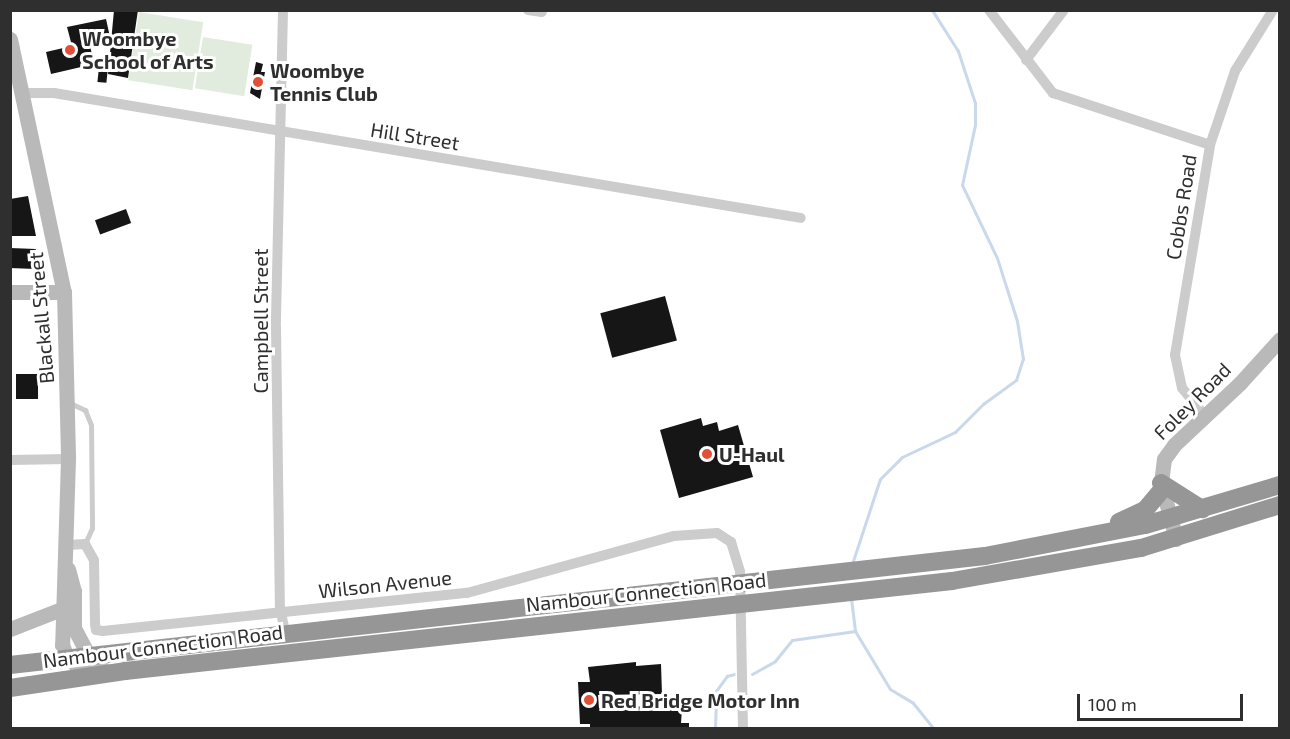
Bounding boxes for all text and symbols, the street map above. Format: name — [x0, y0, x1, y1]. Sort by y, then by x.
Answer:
place label: Woombye School of Arts — [82, 27, 215, 74]
marker: Woombye School of Arts — [63, 43, 77, 57]
place label: Woombye Tennis Club — [270, 58, 378, 105]
marker: Woombye Tennis Club — [251, 75, 265, 89]
street label: Hill Street — [369, 117, 461, 155]
street label: Cobbs Road — [1161, 153, 1201, 261]
street label: Campbell Street — [248, 248, 272, 394]
street label: Blackall Street — [23, 251, 59, 385]
street label: Foley Road — [1148, 357, 1236, 445]
place label: U-Haul — [719, 442, 785, 466]
marker: U-Haul — [700, 447, 714, 461]
street label: Wilson Avenue — [317, 565, 453, 603]
street label: Nambour Connection Road — [524, 567, 768, 617]
street label: Nambour Connection Road — [42, 619, 284, 673]
scale bar — [1080, 682, 1246, 720]
place label: Red Bridge Motor Inn — [601, 688, 800, 712]
marker: Red Bridge Motor Inn — [582, 693, 596, 707]
text: 100 m — [1088, 693, 1137, 715]

